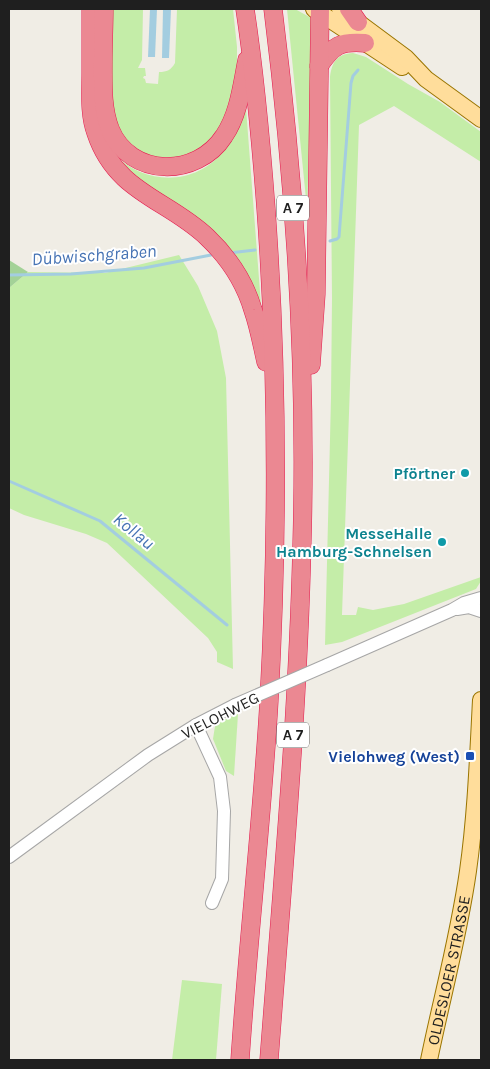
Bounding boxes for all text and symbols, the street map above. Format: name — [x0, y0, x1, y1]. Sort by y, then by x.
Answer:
road number: A 7 — [277, 196, 309, 220]
water label: Dübwischgraben — [31, 240, 157, 270]
place label: Pförtner — [393, 464, 456, 483]
marker: Pförtner — [459, 467, 471, 479]
water label: Kollau — [109, 508, 159, 554]
place label: MesseHalle Hamburg-Schnelsen — [276, 524, 432, 561]
marker: MesseHalle Hamburg-Schnelsen — [436, 536, 448, 548]
street label: VIELOHWEG — [178, 688, 262, 743]
road number: A 7 — [277, 722, 309, 748]
place label: Vielohweg (West) — [328, 747, 460, 766]
marker: Vielohweg (West) — [464, 750, 476, 762]
street label: OLDESLOER STRASSE — [423, 894, 474, 1047]

